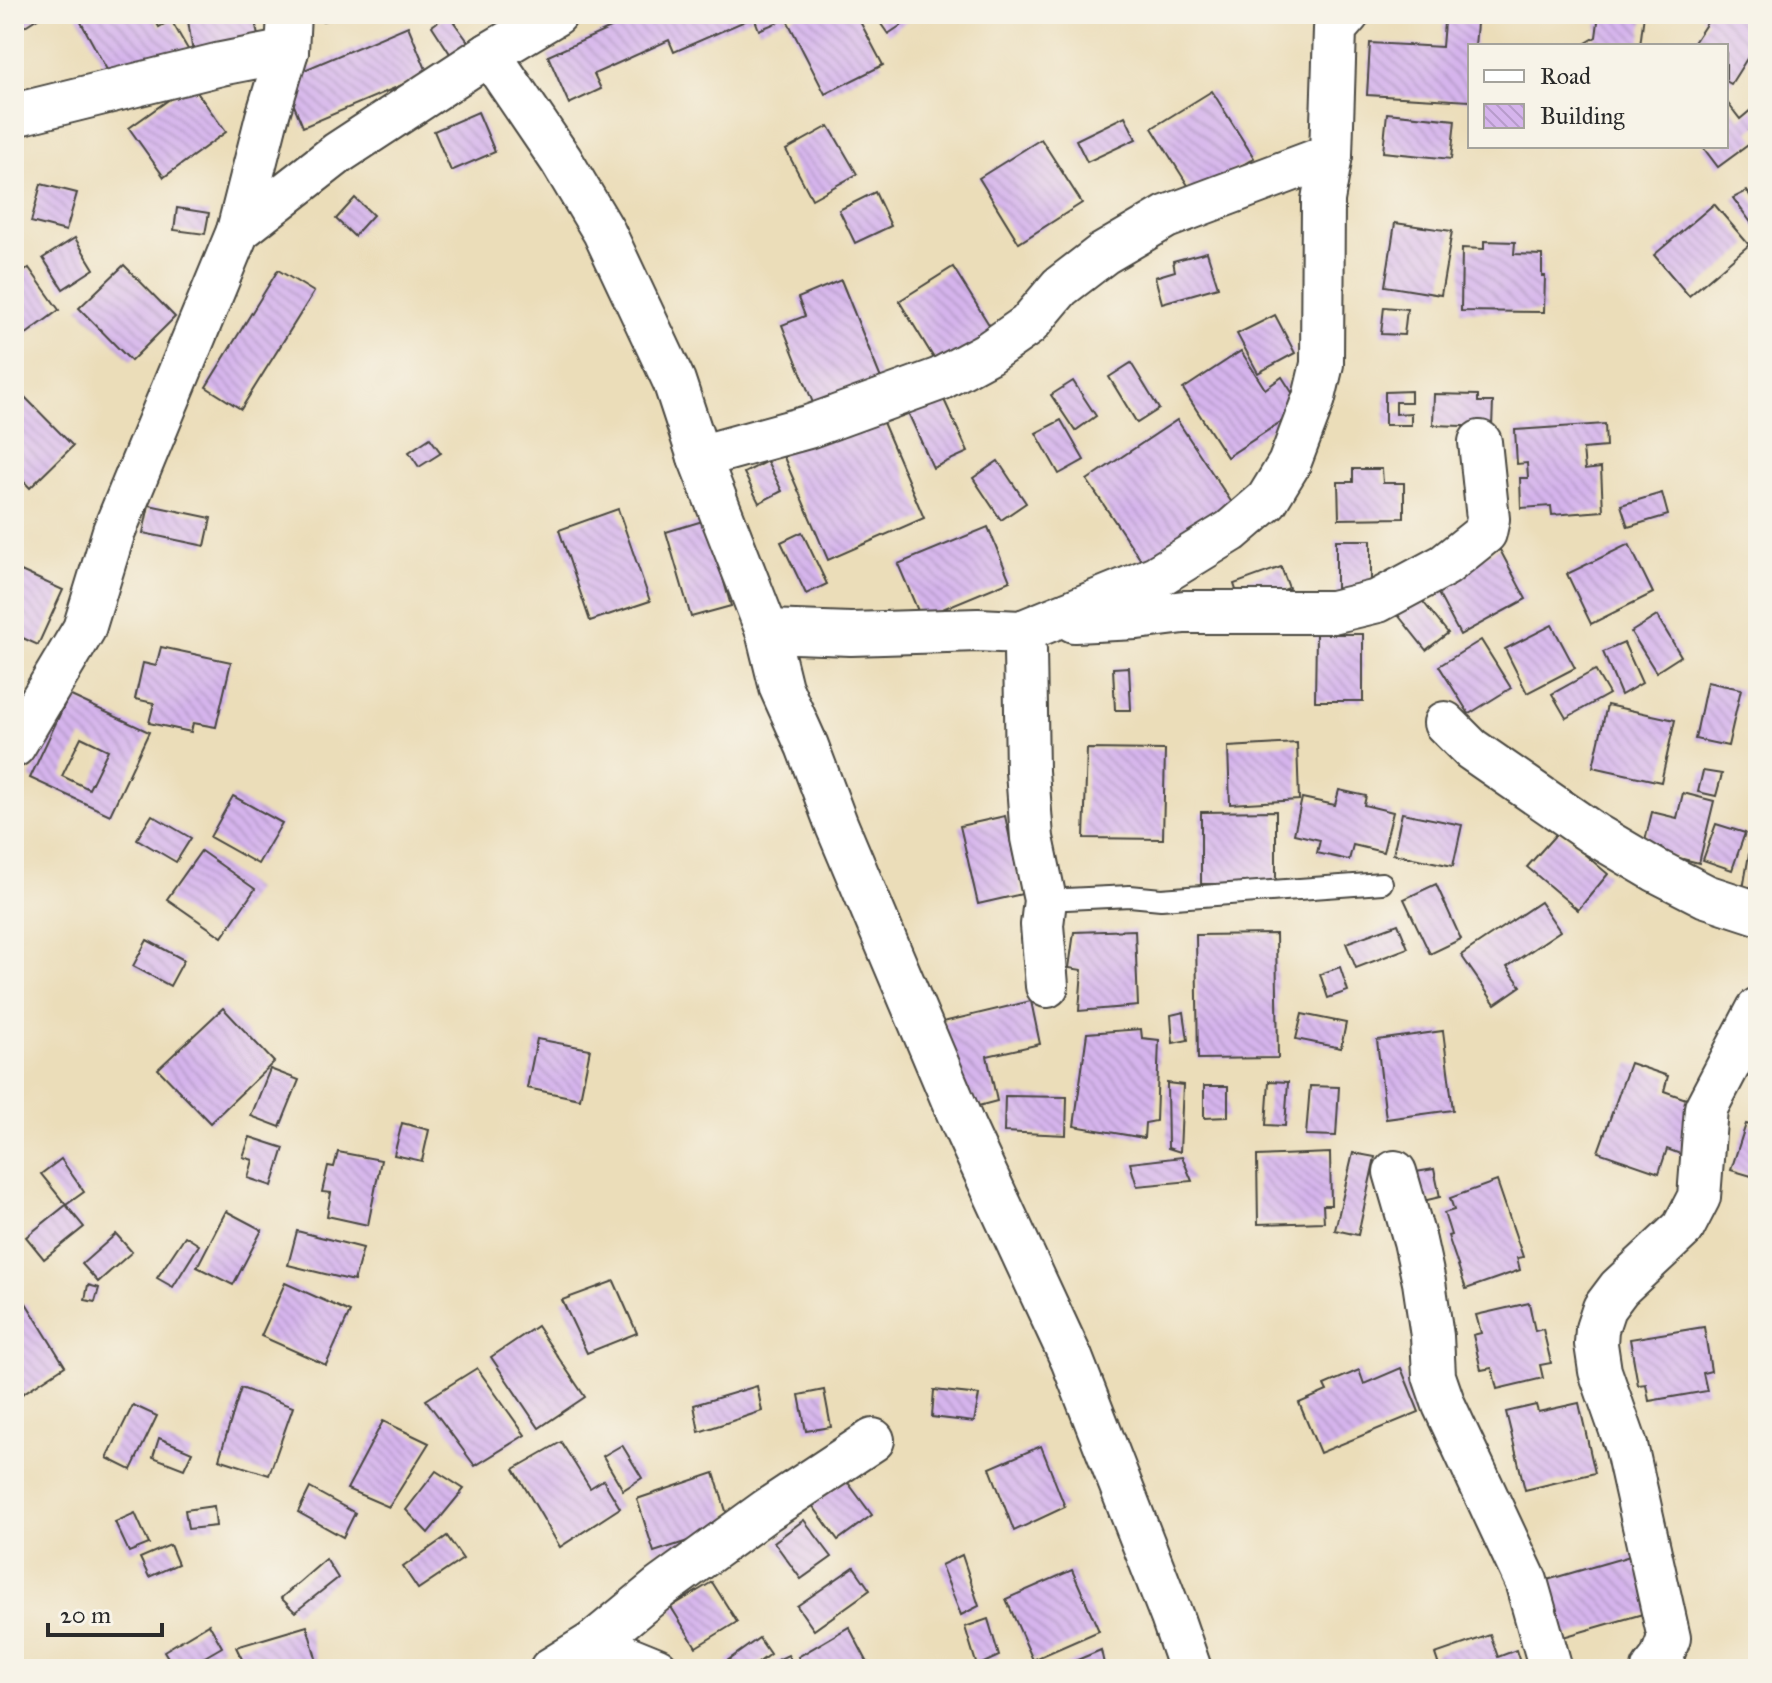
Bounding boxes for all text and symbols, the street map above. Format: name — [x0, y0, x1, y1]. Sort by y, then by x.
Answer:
legend — [1468, 44, 1728, 148]
text: Road — [1540, 61, 1591, 91]
text: Building — [1540, 101, 1625, 131]
scale bar — [48, 1587, 162, 1637]
text: 20 m — [60, 1600, 111, 1630]

